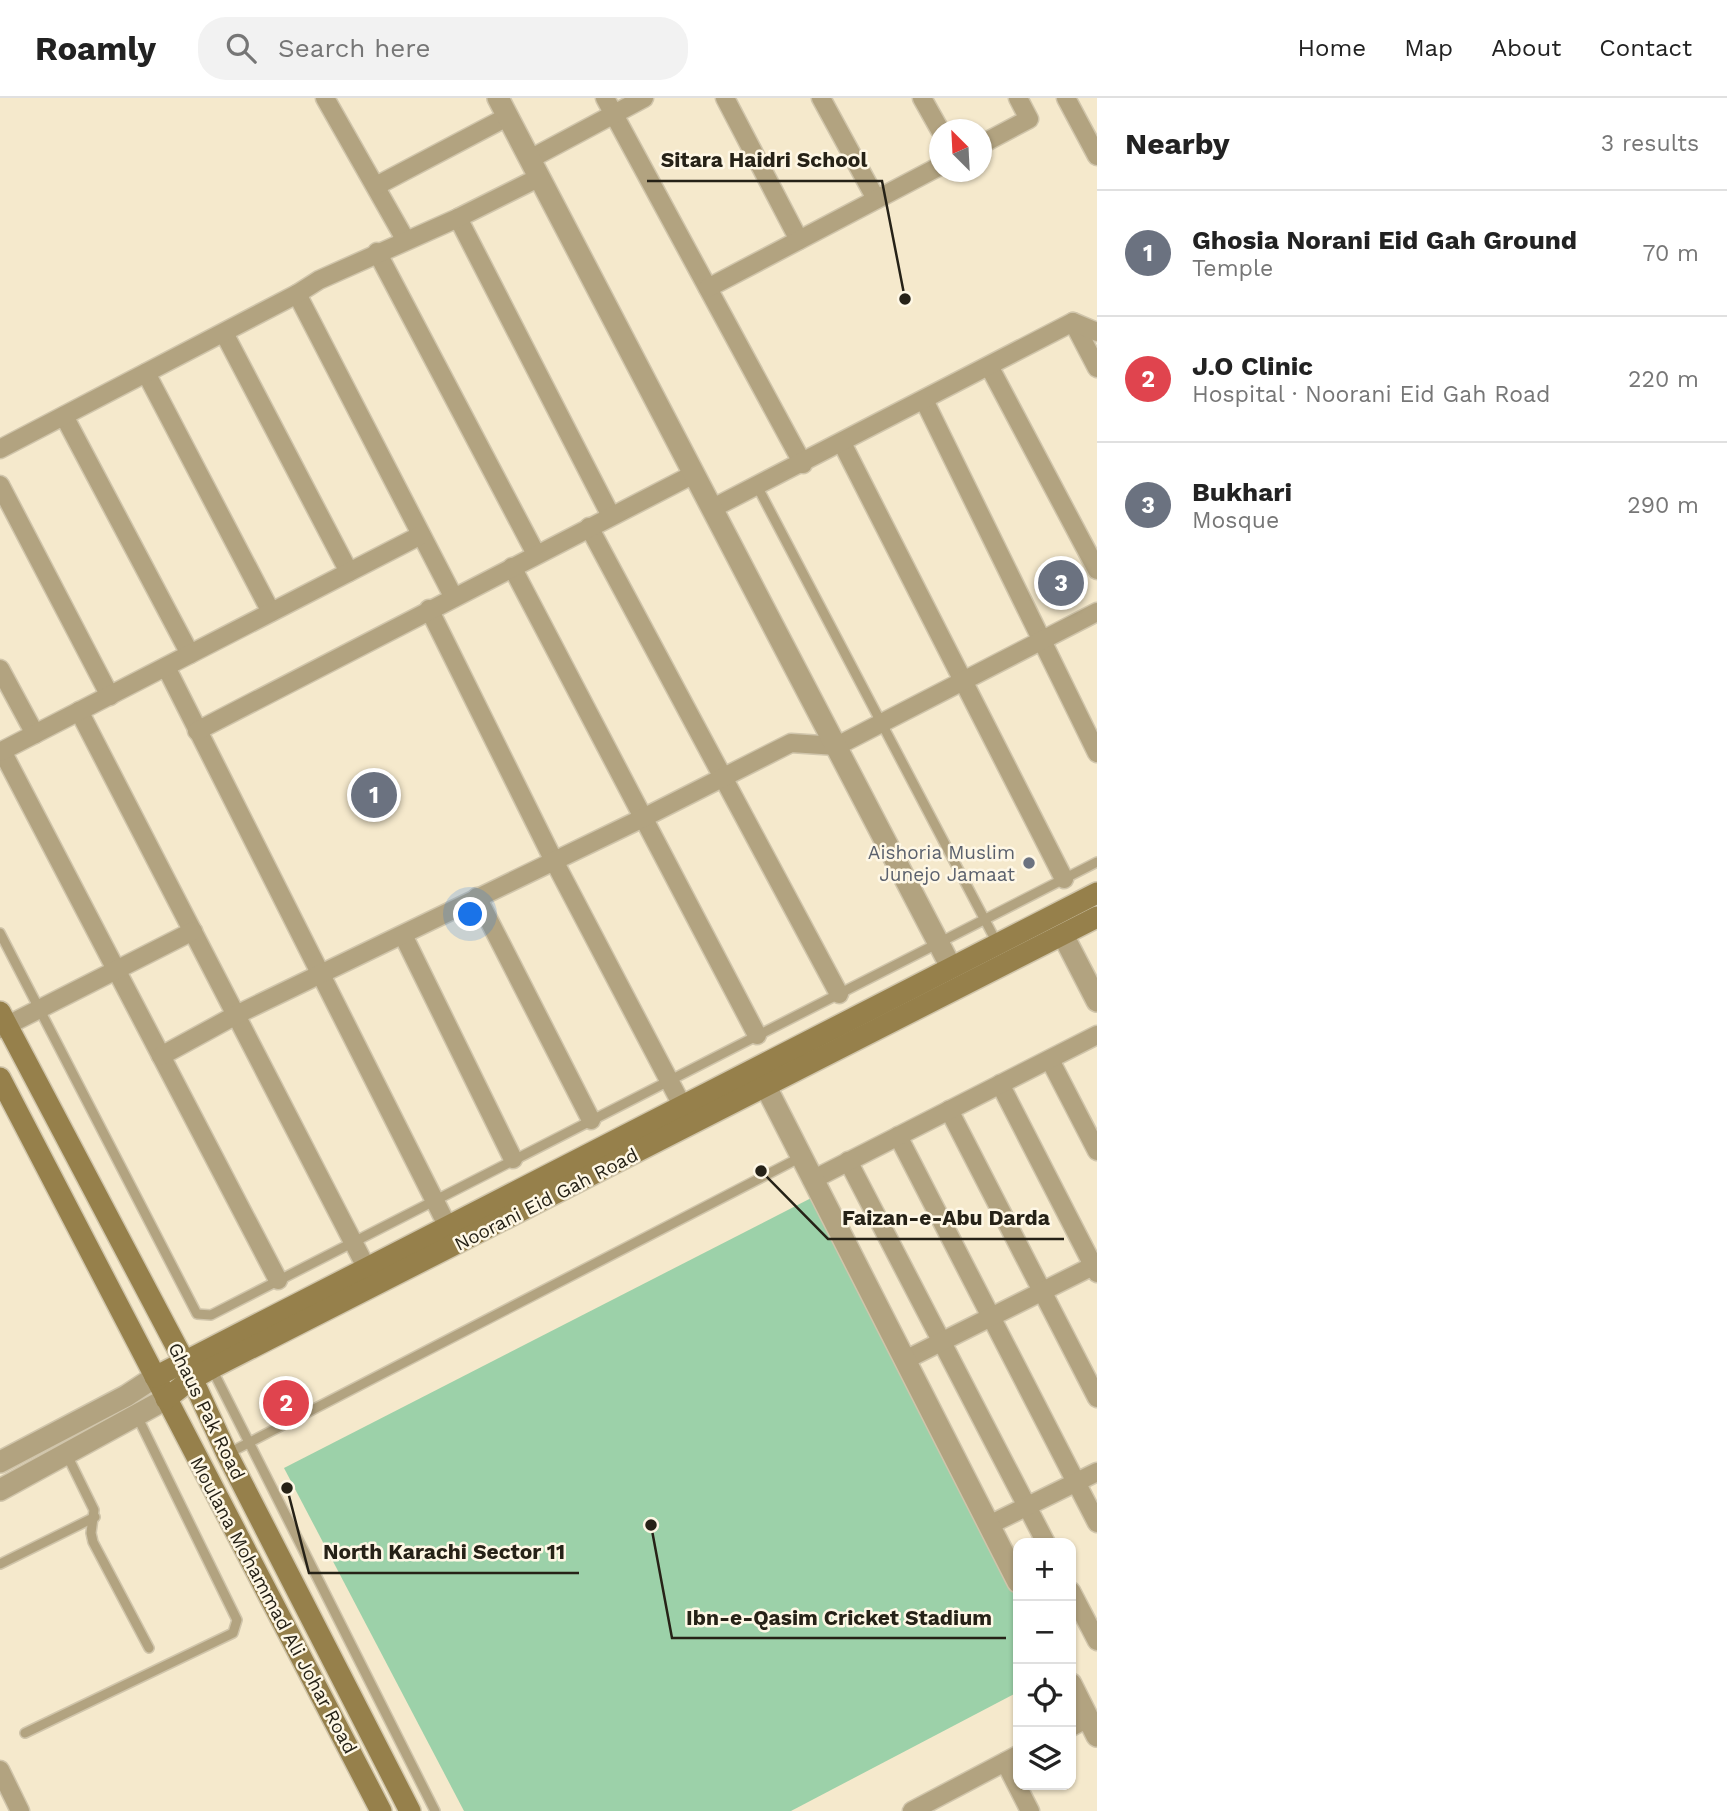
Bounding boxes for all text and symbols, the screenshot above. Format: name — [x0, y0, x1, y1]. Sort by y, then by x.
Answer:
search box — [198, 17, 688, 80]
text: Roamly — [35, 29, 156, 68]
icon: search — [222, 29, 260, 67]
text: Search here — [278, 33, 431, 63]
text: Home — [1298, 34, 1366, 62]
text: Map — [1404, 34, 1453, 62]
text: About — [1491, 34, 1561, 62]
text: Contact — [1599, 34, 1692, 62]
north arrow — [929, 119, 992, 182]
text: Nearby — [1125, 126, 1230, 161]
text: 3 results — [1601, 130, 1699, 157]
callout: Sitara Haidri School — [647, 139, 882, 181]
text: Sitara Haidri School — [661, 147, 867, 172]
text: Ghosia Norani Eid Gah Ground — [1192, 225, 1577, 255]
text: 1 — [1143, 240, 1153, 267]
text: 70 m — [1642, 240, 1699, 267]
text: Temple — [1192, 255, 1273, 282]
text: J.O Clinic — [1192, 351, 1313, 381]
text: 2 — [1141, 366, 1155, 393]
text: 220 m — [1628, 366, 1699, 393]
text: Hospital · Noorani Eid Gah Road — [1192, 381, 1550, 408]
text: Bukhari — [1192, 477, 1292, 507]
text: 3 — [1141, 492, 1155, 519]
text: 290 m — [1627, 492, 1699, 519]
text: Mosque — [1192, 507, 1279, 534]
pin: 3 — [1038, 557, 1084, 609]
pin: 1 — [351, 769, 397, 821]
place label: Aishoria Muslim Junejo Jamaat — [868, 841, 1015, 886]
marker: Aishoria Muslim Junejo Jamaat — [1021, 855, 1037, 871]
your location — [453, 897, 487, 931]
street label: Noorani Eid Gah Road — [451, 1143, 642, 1256]
callout: Faizan-e-Abu Darda — [828, 1197, 1064, 1239]
text: Faizan-e-Abu Darda — [842, 1205, 1051, 1230]
street label: Ghaus Pak Road — [163, 1339, 250, 1484]
pin: 2 — [263, 1377, 309, 1429]
street label: Moulana Mohammad Ali Johar Road — [185, 1453, 362, 1758]
callout: North Karachi Sector 11 — [309, 1531, 579, 1573]
map controls — [1013, 1538, 1076, 1790]
button: + — [1013, 1538, 1076, 1601]
text: North Karachi Sector 11 — [323, 1539, 565, 1564]
callout: Ibn-e-Qasim Cricket Stadium — [672, 1596, 1006, 1638]
button: − — [1013, 1601, 1076, 1664]
text: Ibn-e-Qasim Cricket Stadium — [686, 1605, 992, 1630]
button: locate — [1013, 1664, 1076, 1727]
button: layers — [1013, 1727, 1076, 1790]

